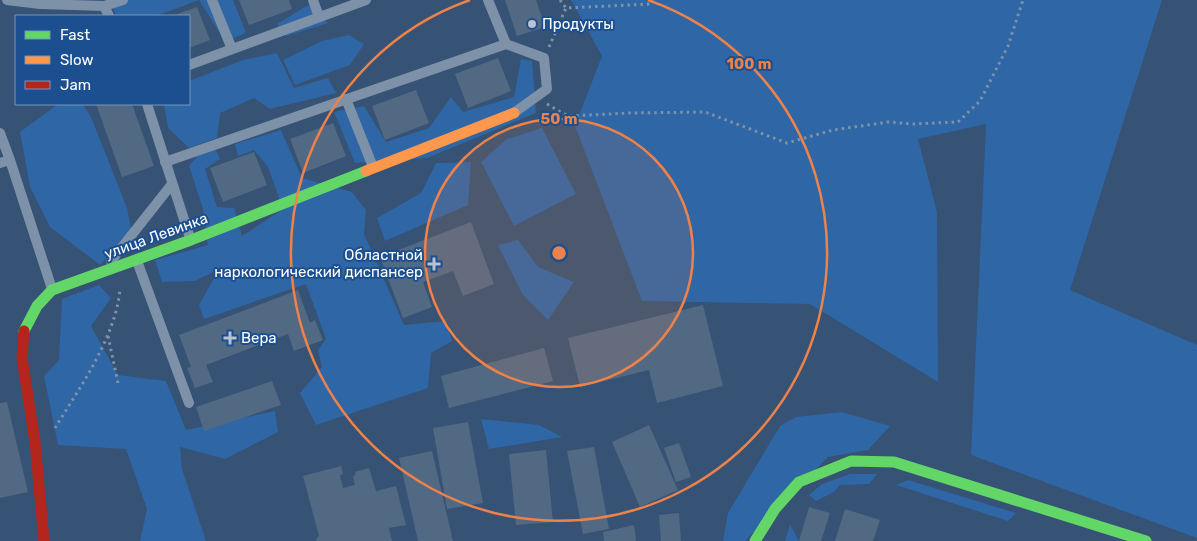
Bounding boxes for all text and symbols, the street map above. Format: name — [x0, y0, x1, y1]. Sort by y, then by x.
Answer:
legend — [15, 15, 190, 105]
place label: Продукты — [542, 15, 614, 33]
marker: Продукты — [526, 18, 538, 30]
text: Fast — [60, 26, 90, 44]
text: Slow — [60, 51, 93, 69]
text: 100 m — [727, 55, 771, 73]
text: Jam — [60, 76, 91, 94]
text: 50 m — [541, 110, 577, 128]
street label: улица Левинка — [102, 209, 210, 263]
centre of rings — [550, 244, 568, 262]
place label: Областной наркологический диспансер — [214, 246, 423, 281]
marker: Областной наркологический диспансер — [427, 257, 441, 271]
place label: Вера — [241, 329, 277, 347]
marker: Вера — [223, 331, 237, 345]

